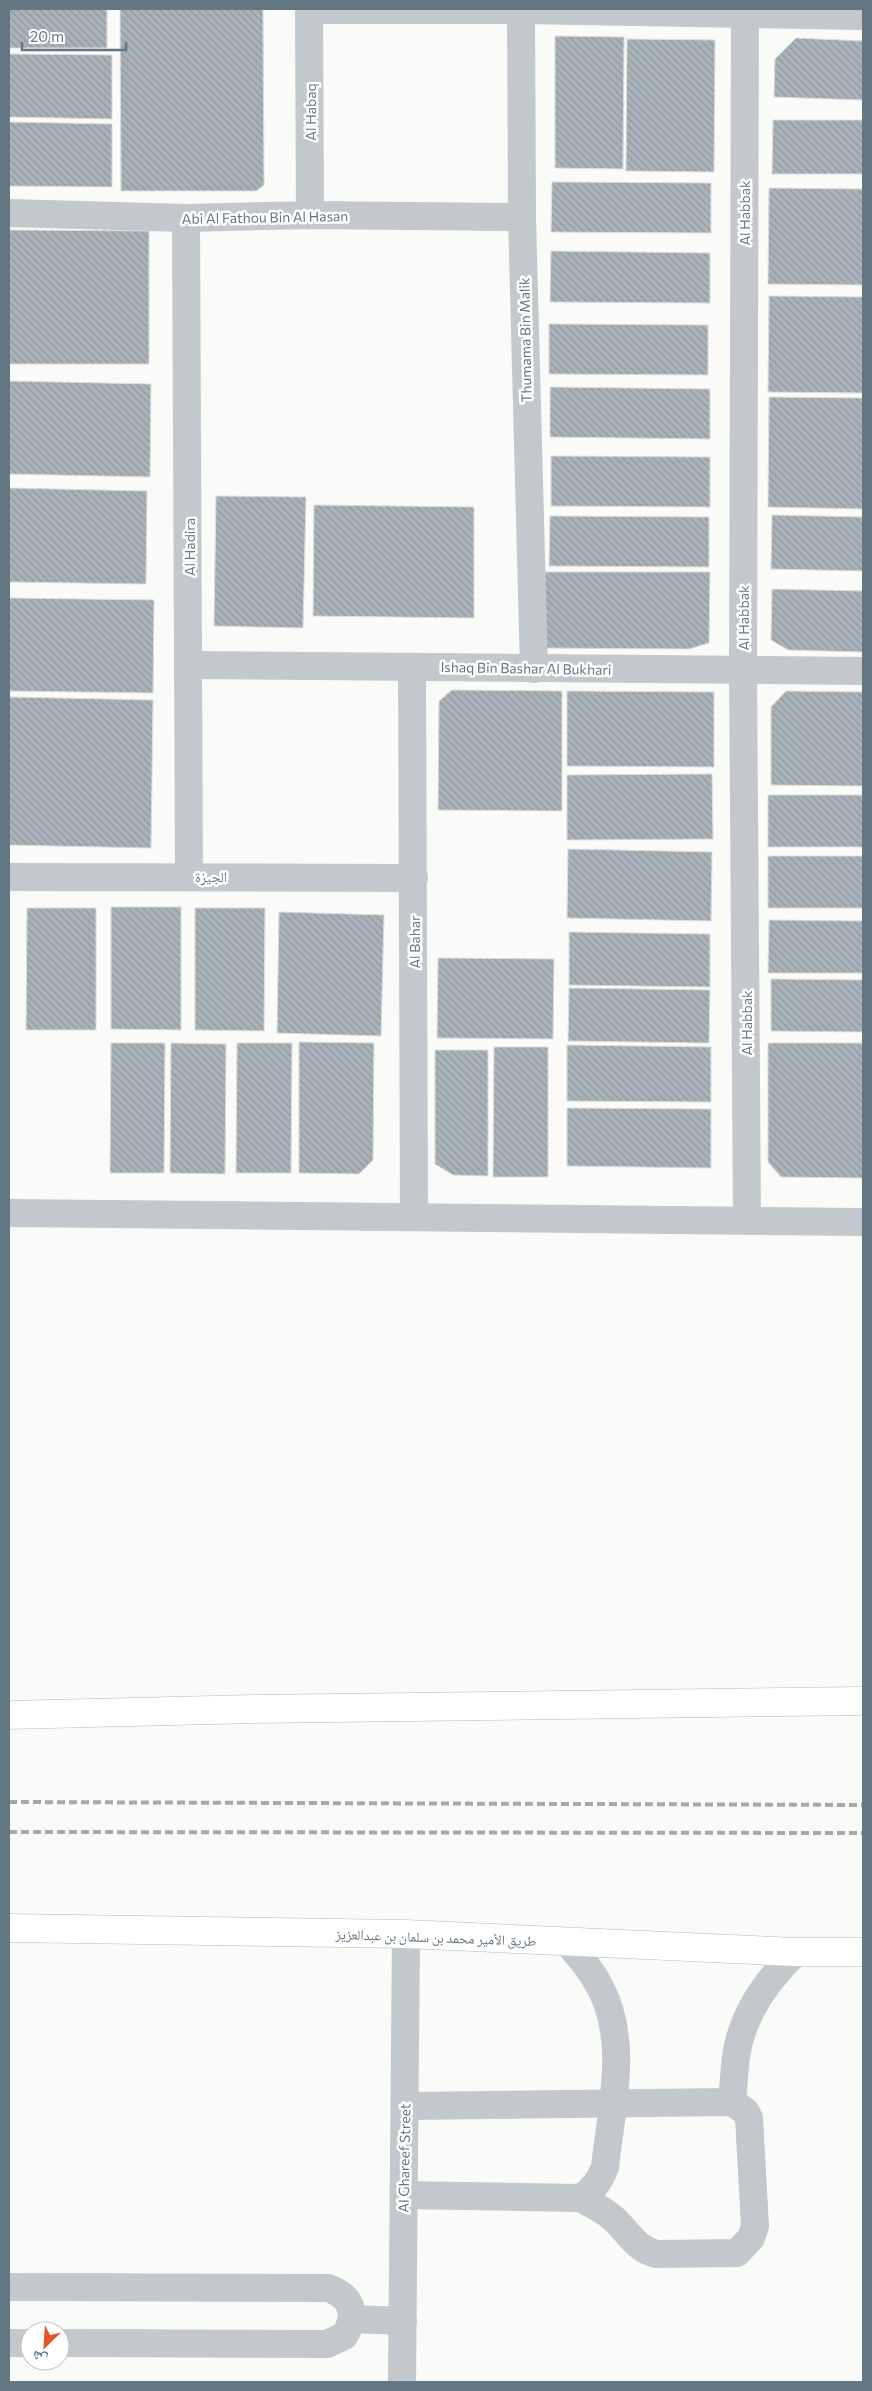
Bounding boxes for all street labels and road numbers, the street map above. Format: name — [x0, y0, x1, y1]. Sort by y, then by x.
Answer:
street label: Al Habaq — [302, 83, 319, 141]
street label: Al Habbak — [736, 180, 753, 246]
street label: Abi Al Fathou Bin Al Hasan — [182, 207, 348, 227]
street label: Thumama Bin Malik — [515, 277, 535, 403]
street label: Al Hadira — [181, 518, 198, 576]
street label: Al Habbak — [735, 585, 752, 651]
street label: Ishaq Bin Bashar Al Bukhari — [440, 658, 612, 678]
street label: الجيزة — [195, 868, 227, 886]
street label: Al Bahar — [406, 915, 423, 969]
street label: Al Habbak — [738, 990, 755, 1056]
street label: طريق الأمير محمد بن سلمان بن عبدالعزيز — [334, 1925, 537, 1951]
street label: Al Ghareef Street — [395, 2103, 413, 2213]

